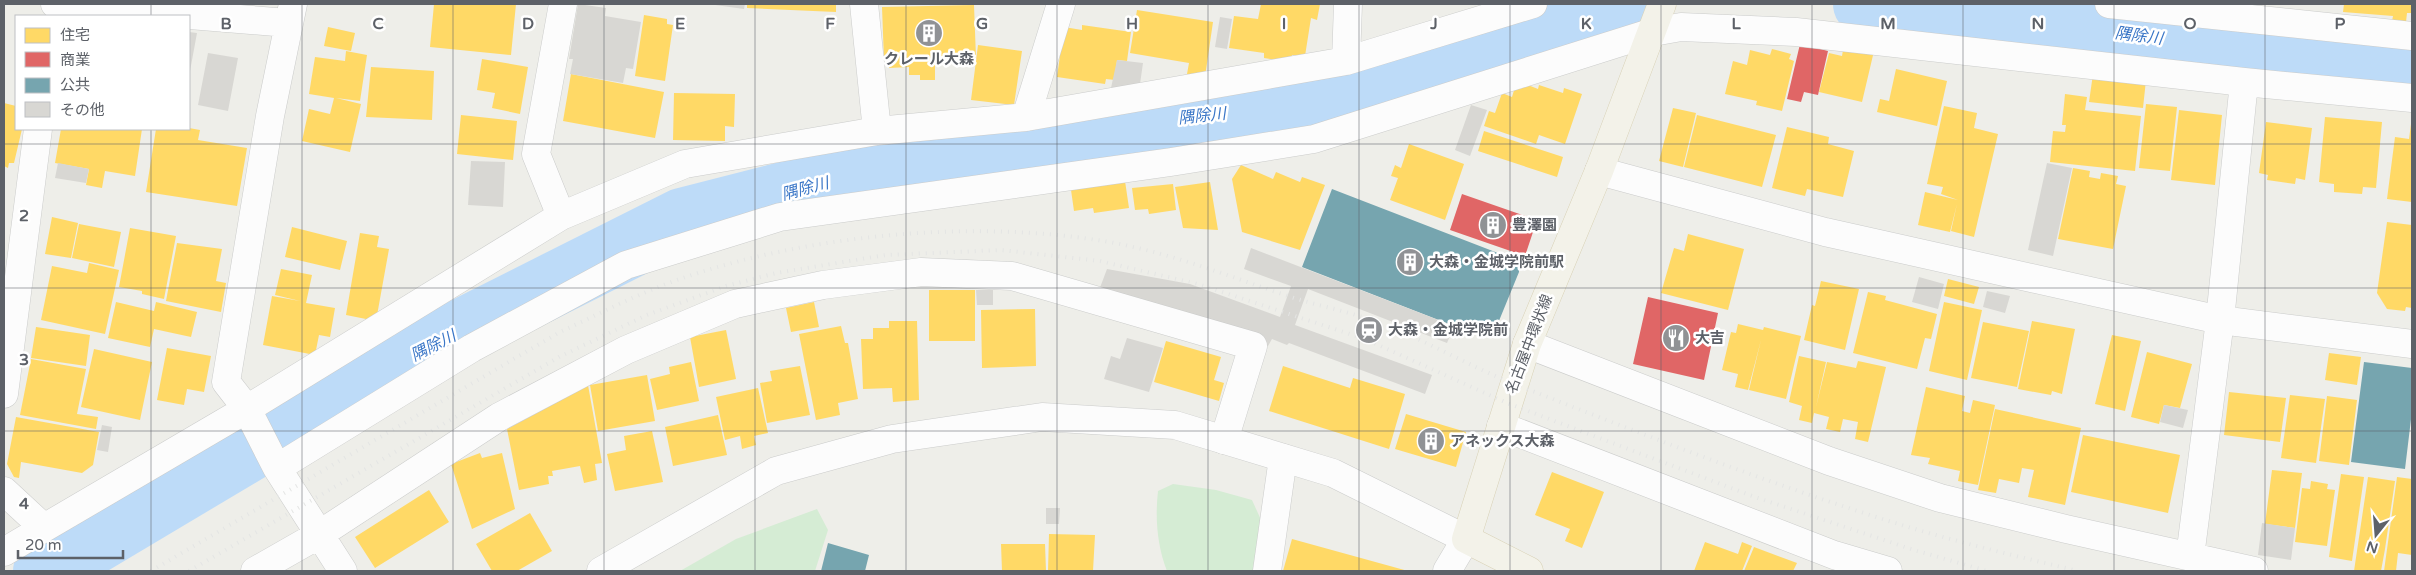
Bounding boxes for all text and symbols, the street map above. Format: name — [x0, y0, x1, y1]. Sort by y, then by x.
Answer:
text: B — [220, 14, 232, 34]
text: C — [372, 14, 384, 34]
text: D — [522, 14, 534, 34]
text: E — [675, 14, 685, 34]
text: F — [825, 14, 835, 34]
text: G — [976, 14, 988, 34]
text: H — [1126, 14, 1138, 34]
text: I — [1282, 14, 1286, 34]
text: J — [1429, 14, 1438, 34]
text: K — [1581, 14, 1592, 34]
text: L — [1731, 14, 1741, 34]
text: M — [1880, 14, 1896, 34]
text: N — [2032, 14, 2044, 34]
text: O — [2184, 14, 2197, 34]
text: P — [2335, 14, 2346, 34]
legend — [15, 15, 190, 130]
building icon: クレール大森 — [914, 18, 944, 48]
water label: 隅除川 — [2114, 23, 2166, 49]
text: 住宅 — [60, 26, 90, 44]
place label: クレール大森 — [884, 50, 974, 68]
text: 商業 — [60, 51, 90, 69]
text: 公共 — [60, 76, 90, 94]
text: その他 — [60, 101, 105, 119]
water label: 隅除川 — [1177, 103, 1229, 128]
water label: 隅除川 — [779, 173, 833, 205]
text: 2 — [19, 206, 29, 226]
building icon: 豊澤園 — [1478, 210, 1508, 240]
place label: 豊澤園 — [1512, 216, 1557, 234]
building icon: 大森・金城学院前駅 — [1395, 247, 1425, 277]
place label: 大森・金城学院前駅 — [1429, 253, 1564, 271]
street label: 名古屋中環状線 — [1502, 292, 1556, 396]
station icon: 大森・金城学院前 — [1354, 315, 1384, 345]
place label: 大森・金城学院前 — [1388, 321, 1508, 339]
restaurant icon: 大吉 — [1661, 323, 1691, 353]
water label: 隅除川 — [408, 325, 461, 366]
place label: 大吉 — [1695, 329, 1725, 347]
text: 3 — [19, 350, 29, 370]
building icon: アネックス大森 — [1416, 426, 1446, 456]
place label: アネックス大森 — [1450, 432, 1555, 450]
text: 4 — [19, 494, 29, 514]
north arrow — [2351, 510, 2401, 560]
scale bar — [18, 528, 122, 560]
text: 20 m — [25, 536, 62, 554]
text: N — [2364, 537, 2380, 557]

